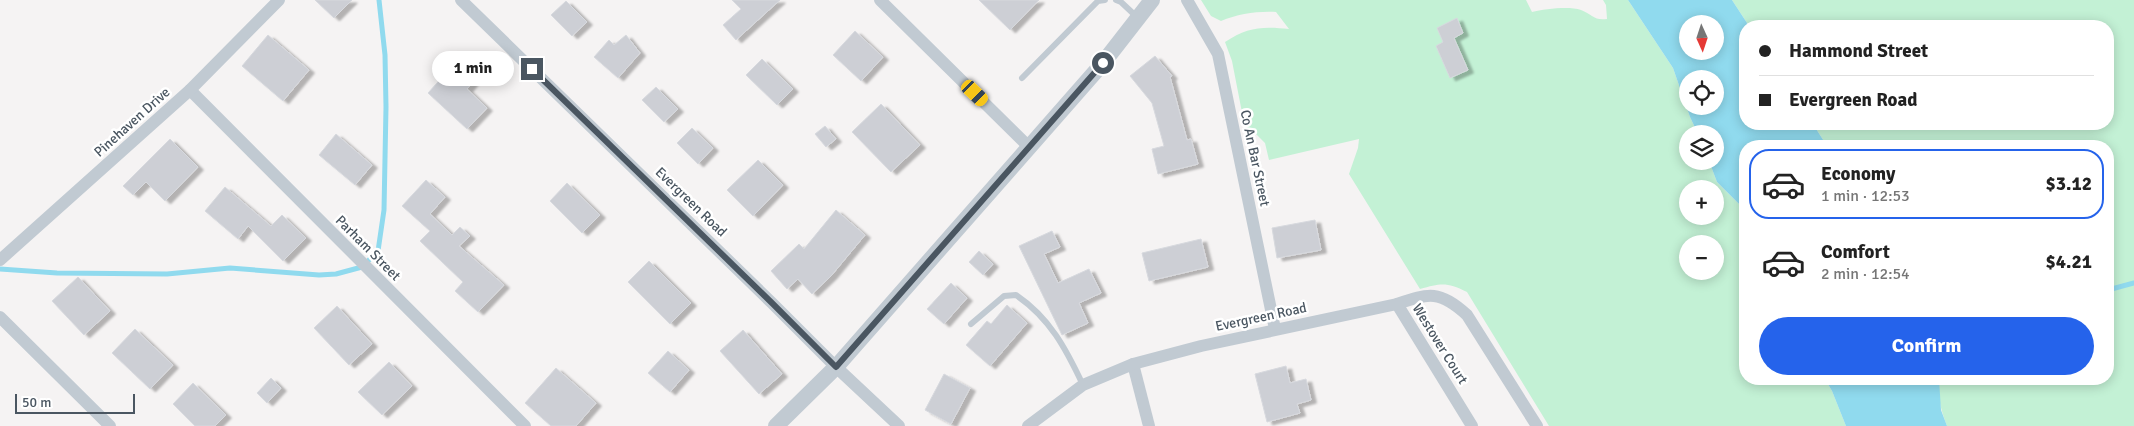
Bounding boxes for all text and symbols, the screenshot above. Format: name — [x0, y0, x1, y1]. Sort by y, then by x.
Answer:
north arrow — [1679, 15, 1724, 60]
map controls — [1679, 15, 1724, 280]
text: Hammond Street — [1789, 39, 1928, 63]
callout: 1 min — [432, 52, 514, 86]
route start — [1092, 52, 1114, 74]
text: 1 min — [454, 58, 492, 78]
route end — [521, 58, 543, 80]
button: locate — [1679, 70, 1724, 115]
car — [958, 77, 991, 109]
street label: Pinehaven Drive — [91, 84, 173, 160]
text: Evergreen Road — [1789, 88, 1917, 112]
street label: Co An Bar Street — [1236, 108, 1274, 208]
button: layers — [1679, 125, 1724, 170]
icon: car — [1761, 162, 1806, 207]
text: Economy — [1821, 162, 1895, 186]
street label: Evergreen Road — [652, 164, 730, 240]
text: $3.12 — [2046, 172, 2092, 196]
button: + — [1679, 180, 1724, 225]
text: 1 min · 12:53 — [1821, 186, 1910, 206]
street label: Parham Street — [332, 212, 404, 284]
button: − — [1679, 235, 1724, 280]
icon: car — [1761, 240, 1806, 285]
text: Comfort — [1821, 240, 1890, 264]
text: $4.21 — [2046, 250, 2092, 274]
text: 2 min · 12:54 — [1821, 264, 1910, 284]
street label: Evergreen Road — [1214, 299, 1308, 335]
street label: Westover Court — [1409, 301, 1471, 387]
button: Confirm — [1759, 317, 2094, 375]
scale bar — [15, 391, 135, 414]
text: 50 m — [22, 394, 51, 411]

